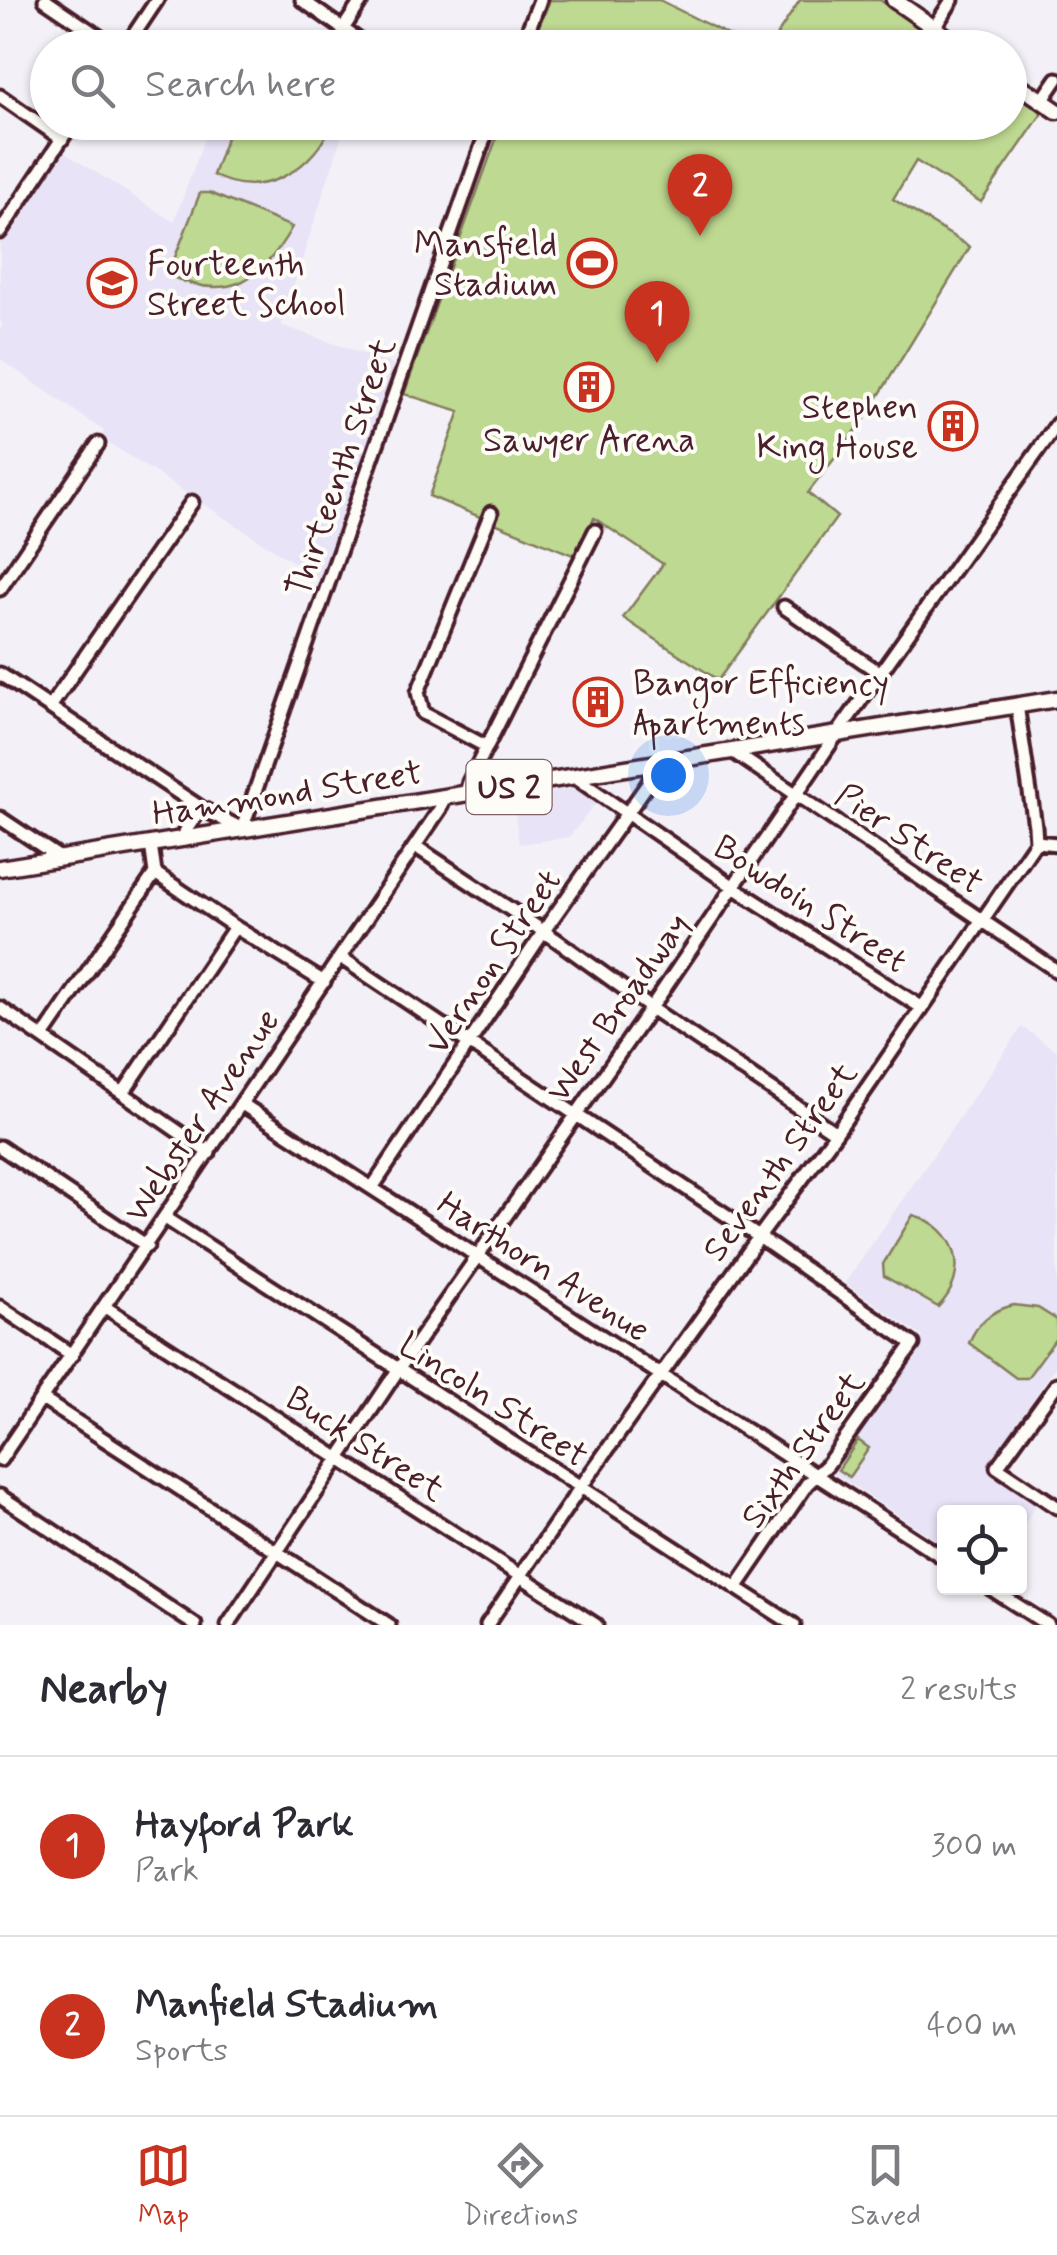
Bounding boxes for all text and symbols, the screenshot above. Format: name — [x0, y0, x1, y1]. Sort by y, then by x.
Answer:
search box — [30, 30, 1027, 140]
icon: search — [65, 58, 120, 113]
text: Search here — [145, 61, 336, 110]
pin: 2 — [668, 154, 732, 236]
place label: Mansfield Stadium — [414, 222, 557, 308]
sports icon: Mansfield Stadium — [566, 237, 618, 289]
place label: Fourteenth Street School — [147, 242, 346, 328]
school or university icon: Fourteenth Street School — [86, 257, 138, 309]
pin: 1 — [624, 280, 690, 363]
street label: Thirteenth Street — [276, 331, 408, 604]
building icon: Sawyer Arena — [563, 361, 615, 413]
place label: Stephen King House — [757, 385, 918, 474]
building icon: Stephen King House — [927, 400, 979, 452]
place label: Sawyer Arena — [483, 418, 695, 464]
place label: Bangor Efficiency Apartments — [633, 661, 889, 751]
building icon: Bangor Efficiency Apartments — [572, 676, 624, 728]
street label: Hammond Street — [149, 750, 425, 838]
your location — [643, 750, 694, 801]
road number: US 2 — [466, 760, 552, 814]
street label: Pier Street — [826, 773, 992, 906]
street label: Bowdoin Street — [704, 825, 916, 985]
street label: Vernon Street — [415, 861, 573, 1064]
street label: West Broadway — [536, 904, 701, 1112]
street label: Webster Avenue — [114, 1000, 291, 1232]
street label: Seventh Street — [693, 1053, 869, 1271]
street label: Harthorn Avenue — [428, 1182, 658, 1354]
street label: Lincoln Street — [389, 1322, 596, 1479]
street label: Sixth Street — [731, 1362, 877, 1538]
street label: Buck Street — [276, 1376, 454, 1513]
map controls — [937, 1505, 1027, 1595]
button: locate — [937, 1505, 1027, 1595]
text: Nearby — [40, 1663, 168, 1718]
text: 2 results — [900, 1669, 1017, 1711]
text: Hayford Park — [135, 1801, 354, 1850]
text: 1 — [65, 1825, 80, 1867]
text: 300 m — [931, 1825, 1017, 1867]
text: Park — [135, 1850, 199, 1892]
text: Manfield Stadium — [135, 1981, 438, 2030]
text: 2 — [65, 2005, 80, 2047]
text: 400 m — [927, 2005, 1017, 2047]
text: Sports — [135, 2030, 228, 2072]
tab: Map — [136, 2138, 191, 2235]
tab: Directions — [463, 2138, 578, 2235]
tab: Saved — [850, 2138, 921, 2235]

